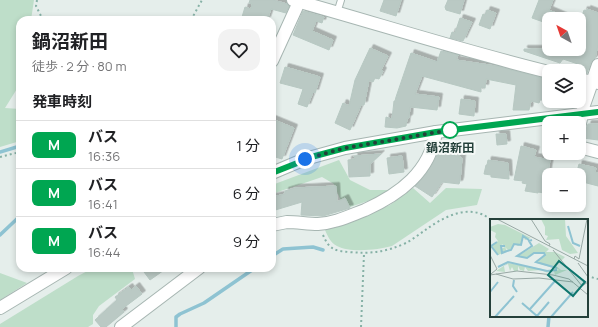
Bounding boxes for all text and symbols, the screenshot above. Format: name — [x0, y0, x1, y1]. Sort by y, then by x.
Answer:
north arrow — [542, 12, 586, 56]
map controls — [542, 12, 586, 212]
text: 鍋沼新田 — [32, 28, 108, 54]
button: heart — [218, 29, 260, 71]
text: 徒歩 · 2 分 · 80 m — [32, 57, 126, 75]
button: layers — [542, 64, 586, 108]
text: 発車時刻 — [32, 91, 92, 112]
button: + — [542, 116, 586, 160]
marker: 鍋沼新田 — [441, 121, 459, 139]
text: バス — [88, 126, 118, 147]
text: M — [48, 135, 60, 154]
text: 1 分 — [236, 135, 260, 156]
place label: 鍋沼新田 — [426, 139, 474, 156]
text: 16:36 — [88, 147, 120, 165]
your location — [295, 149, 315, 169]
button: − — [542, 168, 586, 212]
text: バス — [88, 174, 118, 195]
text: M — [48, 183, 60, 202]
text: 6 分 — [233, 183, 260, 204]
text: 16:41 — [88, 195, 118, 213]
inset map — [490, 219, 588, 317]
text: バス — [88, 222, 118, 243]
text: M — [48, 231, 60, 250]
text: 9 分 — [233, 231, 260, 252]
text: 16:44 — [88, 243, 120, 261]

